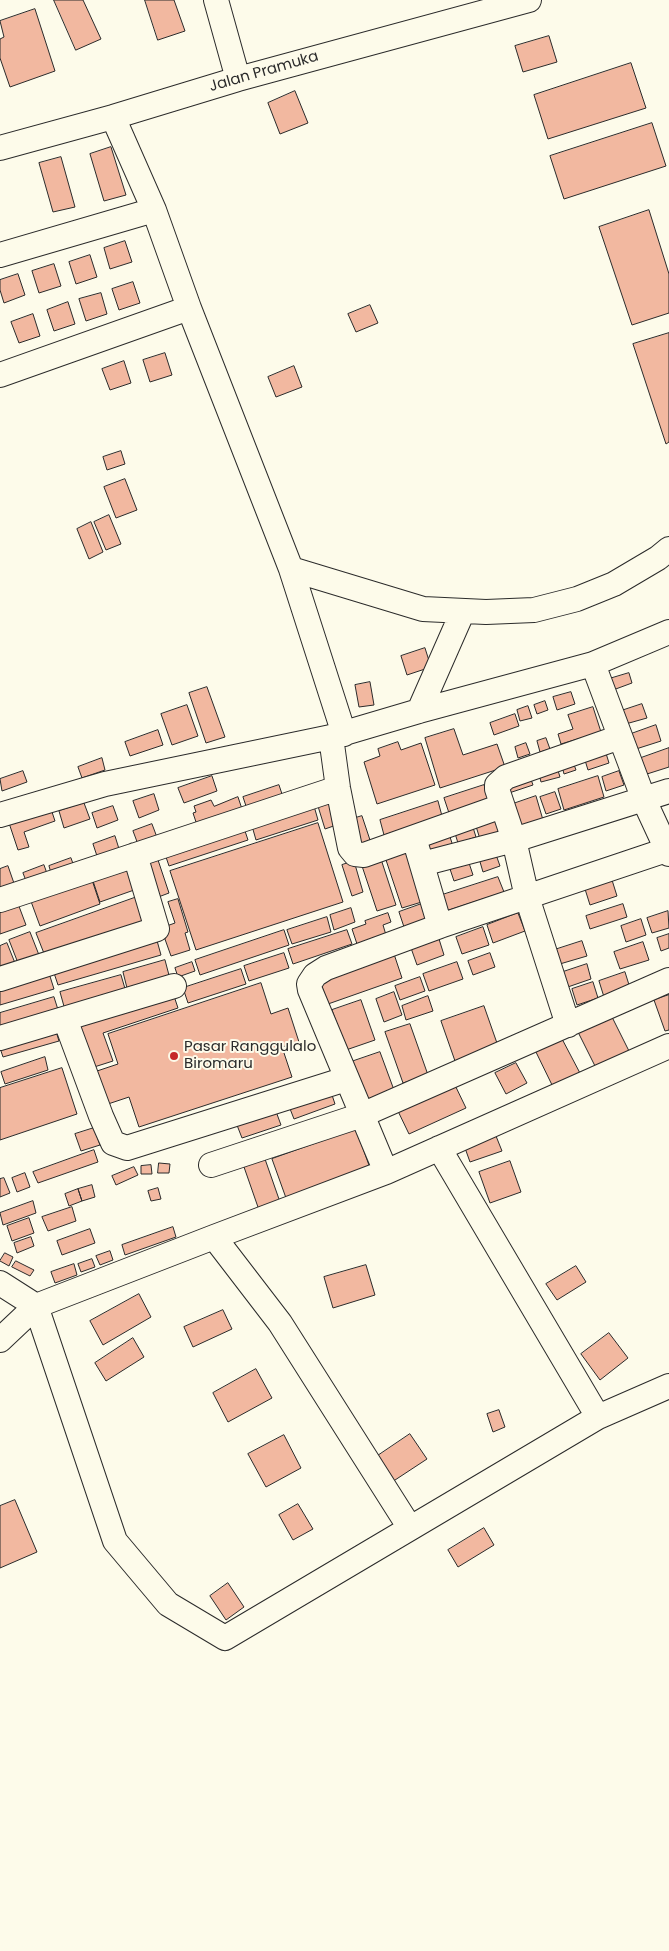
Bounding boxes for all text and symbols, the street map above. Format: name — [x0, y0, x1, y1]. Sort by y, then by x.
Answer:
street label: Jalan Pramuka — [207, 48, 321, 96]
place label: Pasar Ranggulalo Biromaru — [184, 1038, 316, 1073]
marker: Pasar Ranggulalo Biromaru — [168, 1050, 180, 1062]

